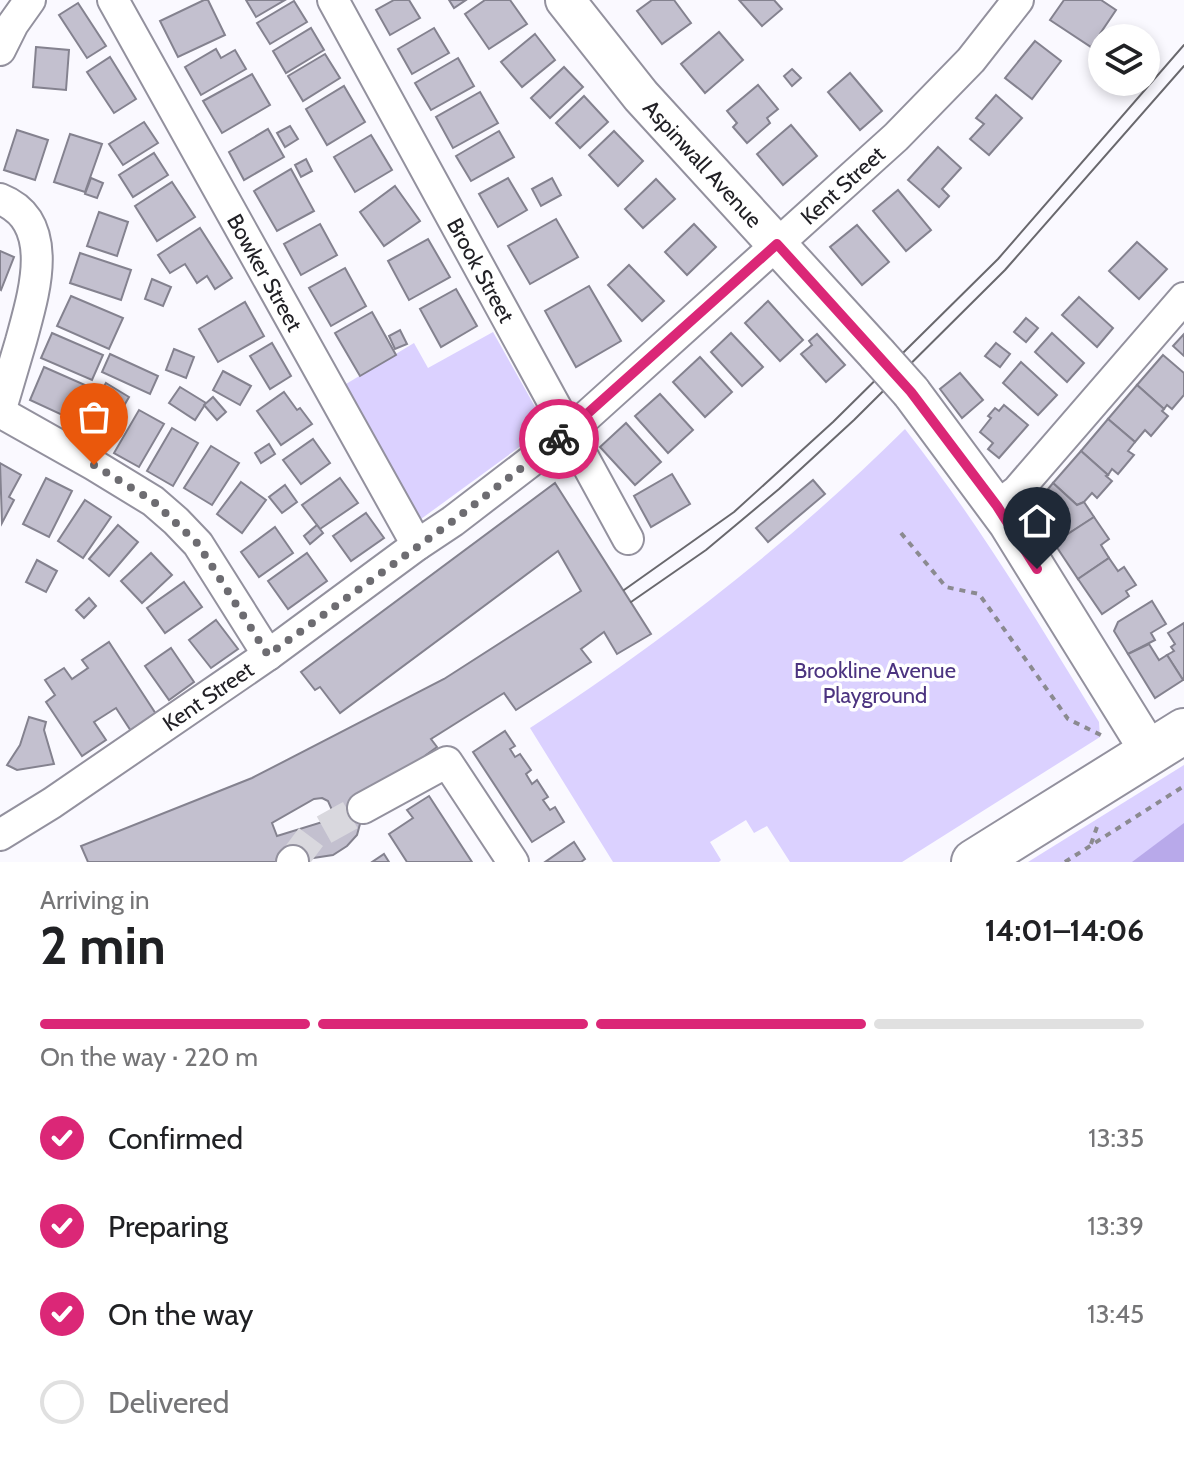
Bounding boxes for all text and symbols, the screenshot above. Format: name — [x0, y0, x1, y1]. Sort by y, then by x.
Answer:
map controls — [1088, 24, 1160, 96]
button: layers — [1088, 24, 1160, 96]
street label: Aspinwall Avenue — [637, 95, 768, 233]
street label: Kent Street — [795, 140, 891, 230]
street label: Bowker Street — [221, 209, 308, 337]
street label: Brook Street — [441, 213, 520, 328]
pin — [60, 383, 128, 465]
icon: bag — [72, 395, 116, 439]
courier — [519, 399, 599, 479]
icon: bike — [537, 417, 581, 461]
pin — [1003, 487, 1071, 569]
icon: home — [1015, 499, 1059, 543]
street label: Kent Street — [158, 656, 259, 737]
park label: Brookline Avenue Playground — [794, 657, 956, 709]
text: Arriving in — [40, 884, 150, 916]
text: 14:01–14:06 — [985, 912, 1144, 949]
text: 2 min — [40, 914, 166, 977]
text: On the way · 220 m — [40, 1041, 258, 1073]
icon: check — [40, 1116, 84, 1160]
text: Confirmed — [108, 1120, 243, 1157]
text: 13:35 — [1088, 1122, 1144, 1154]
icon: check — [40, 1204, 84, 1248]
text: Preparing — [108, 1208, 228, 1245]
text: 13:39 — [1087, 1210, 1144, 1242]
icon: check — [40, 1292, 84, 1336]
text: On the way — [108, 1296, 253, 1333]
text: 13:45 — [1087, 1298, 1144, 1330]
text: Delivered — [108, 1384, 229, 1421]

